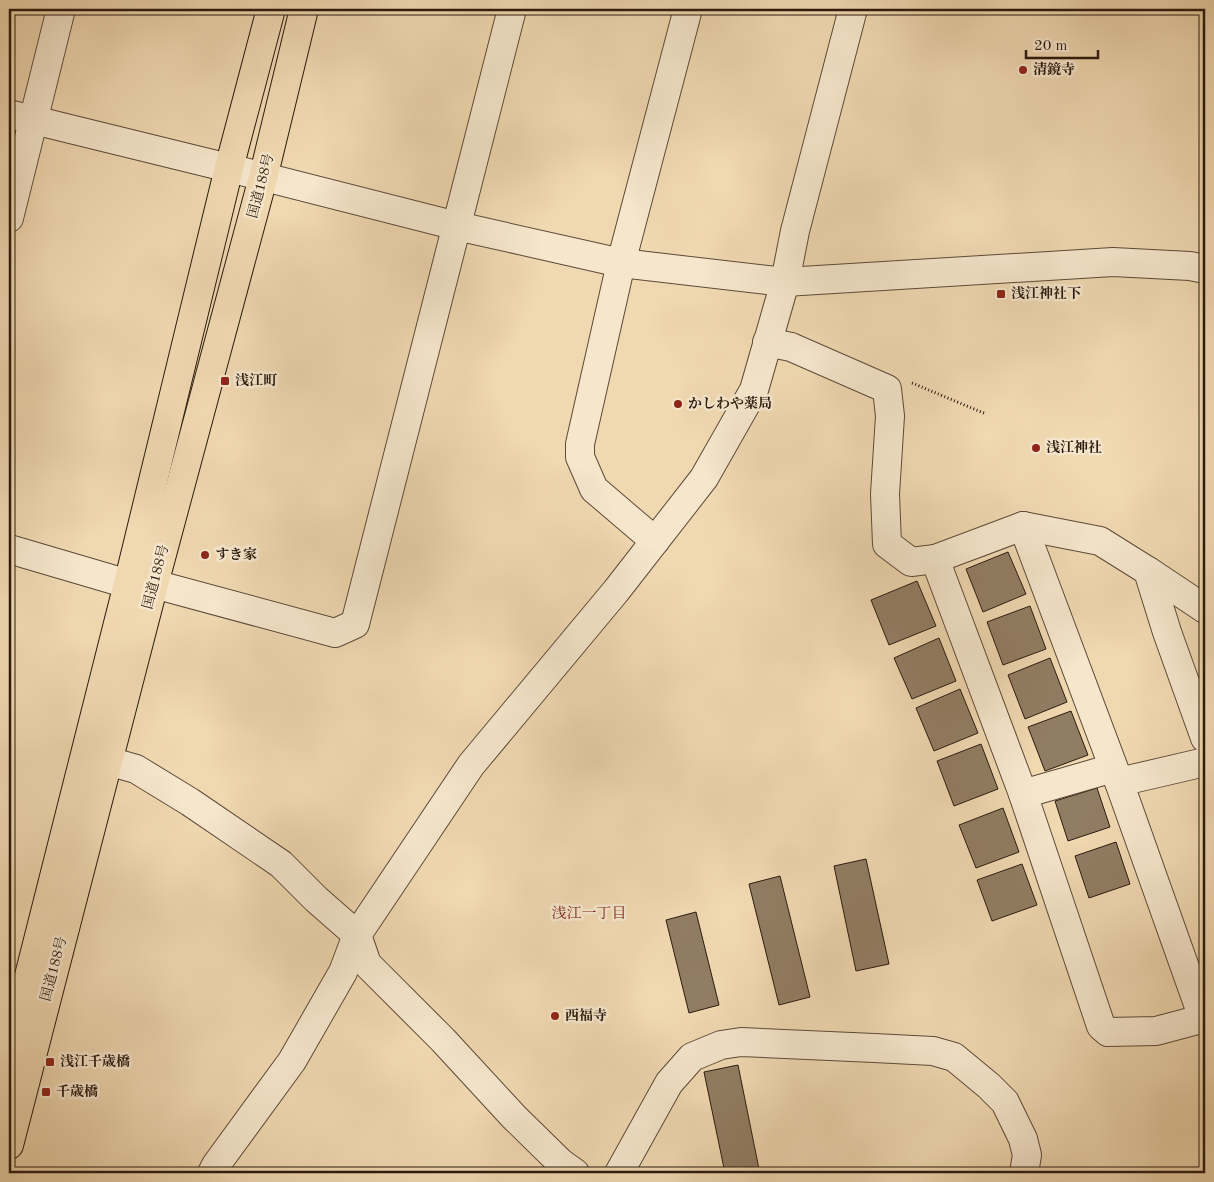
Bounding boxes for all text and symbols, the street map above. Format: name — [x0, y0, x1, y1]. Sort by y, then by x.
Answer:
scale bar — [1026, 28, 1099, 60]
text: 20 m — [1034, 39, 1068, 54]
place label: 清鏡寺 — [1033, 61, 1075, 77]
marker: 清鏡寺 — [1017, 64, 1029, 76]
street label: 国道188号 — [245, 152, 276, 220]
place label: 浅江神社下 — [1011, 285, 1081, 301]
marker: 浅江神社下 — [995, 288, 1007, 300]
place label: 浅江町 — [235, 372, 278, 388]
marker: 浅江町 — [219, 375, 231, 387]
place label: かしわや薬局 — [688, 396, 772, 411]
marker: かしわや薬局 — [672, 398, 684, 410]
place label: 浅江神社 — [1046, 439, 1102, 455]
marker: 浅江神社 — [1030, 442, 1042, 454]
street label: 国道188号 — [140, 543, 171, 611]
place label: すき家 — [215, 547, 257, 562]
marker: すき家 — [199, 549, 211, 561]
district label: 浅江一丁目 — [551, 905, 627, 922]
street label: 国道188号 — [38, 935, 69, 1003]
place label: 西福寺 — [565, 1008, 607, 1023]
marker: 西福寺 — [549, 1010, 561, 1022]
place label: 浅江千歳橋 — [60, 1053, 130, 1069]
marker: 浅江千歳橋 — [44, 1056, 56, 1068]
place label: 千歳橋 — [56, 1084, 98, 1099]
marker: 千歳橋 — [40, 1086, 52, 1098]

